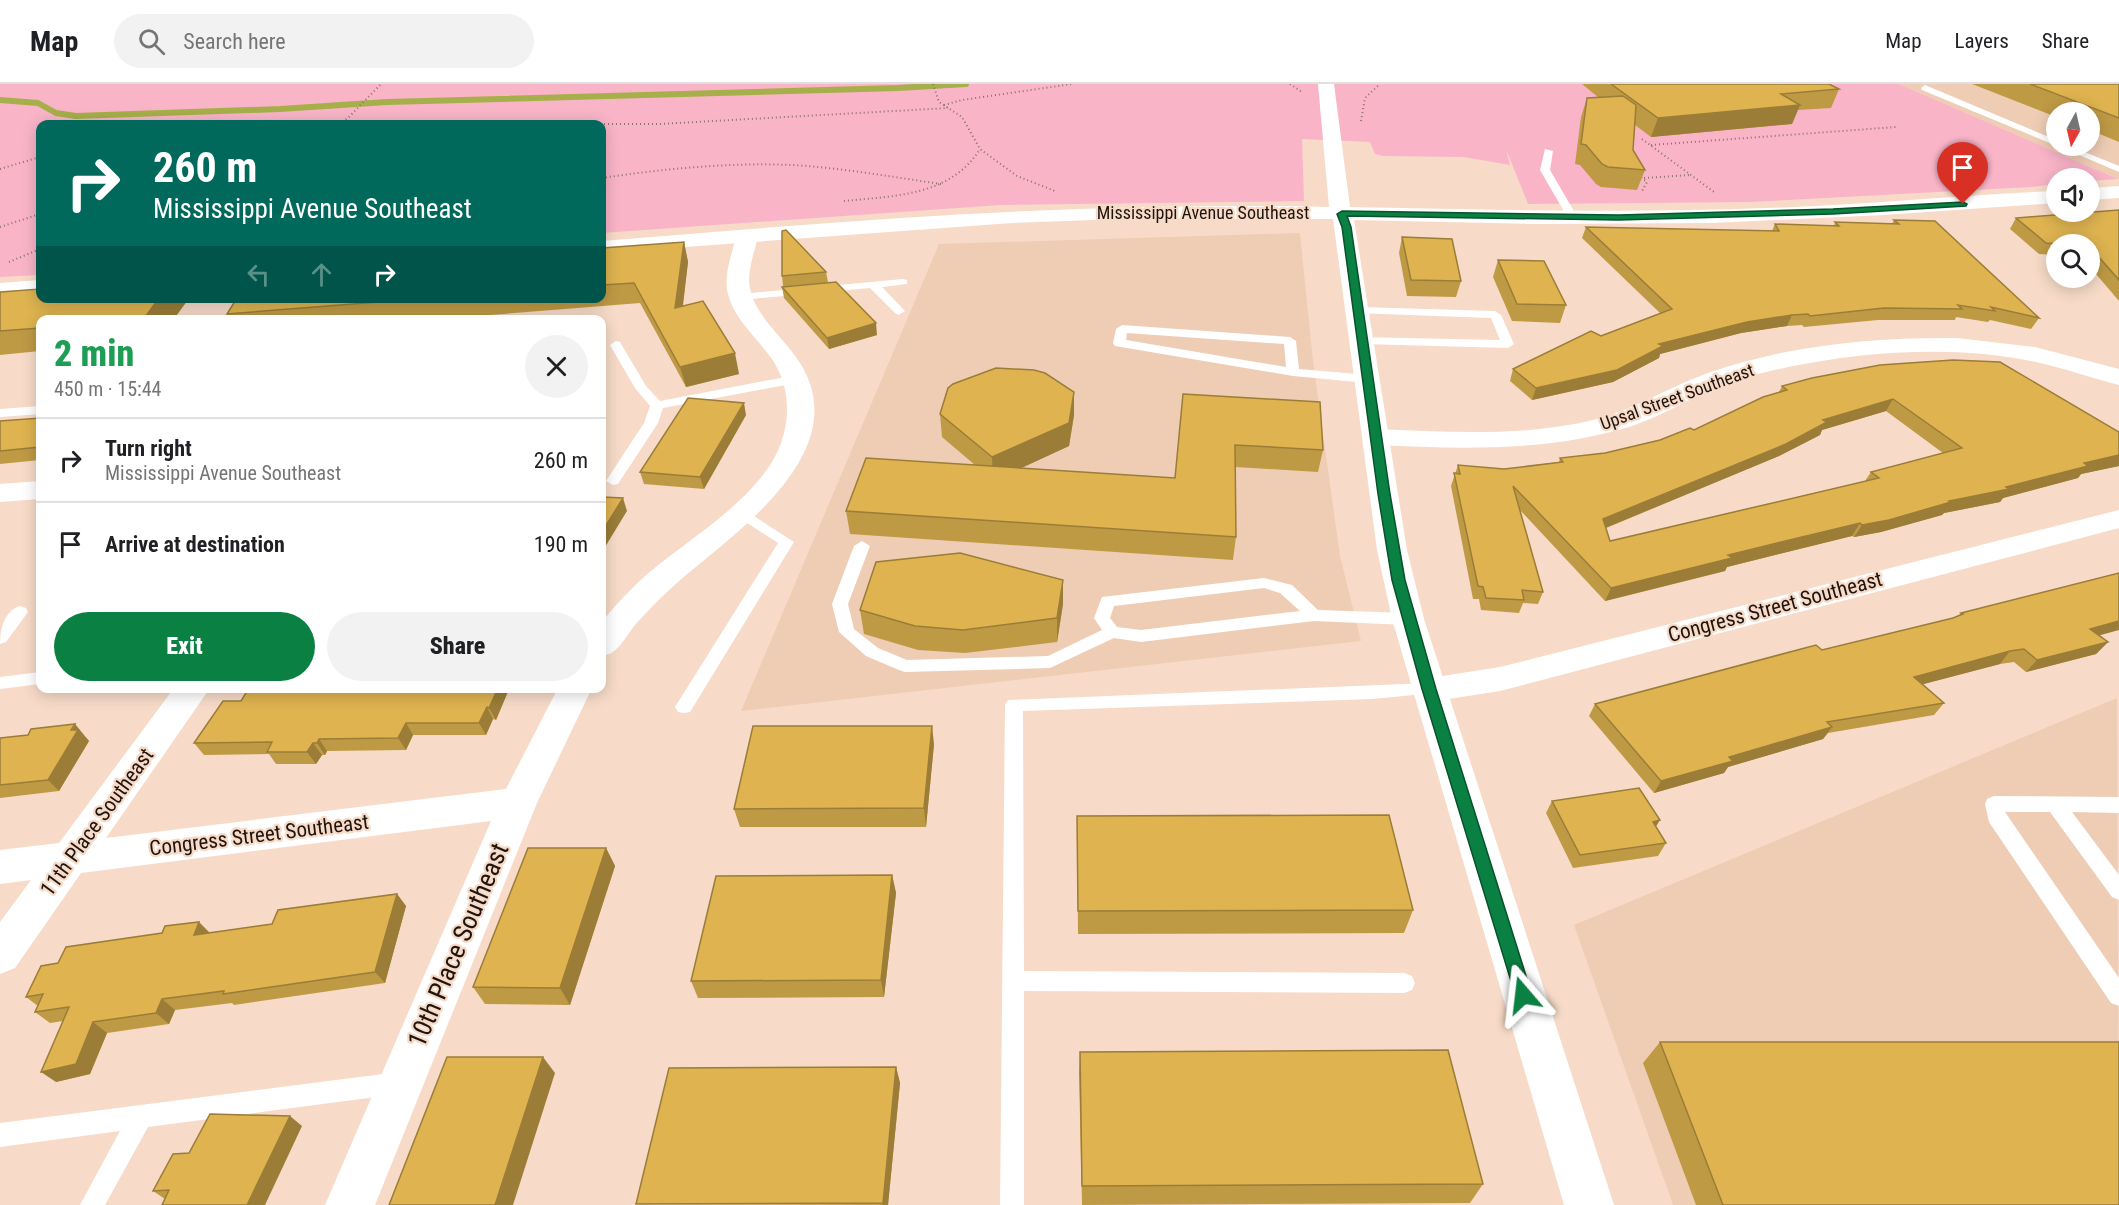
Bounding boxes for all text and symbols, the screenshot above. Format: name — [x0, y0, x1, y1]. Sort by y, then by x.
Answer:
search box — [114, 14, 534, 68]
text: Map — [30, 25, 78, 58]
icon: search — [135, 25, 168, 58]
text: Search here — [183, 29, 286, 54]
text: Map — [1885, 29, 1922, 53]
text: Layers — [1955, 29, 2009, 53]
text: Share — [2042, 29, 2089, 53]
north arrow — [2046, 102, 2100, 156]
map controls — [2046, 102, 2100, 288]
pin — [1937, 142, 1988, 204]
text: 260 m — [153, 143, 258, 192]
icon: right — [54, 144, 132, 222]
icon: arrive — [1946, 151, 1979, 184]
button: sound — [2046, 168, 2100, 222]
text: Mississippi Avenue Southeast — [153, 193, 472, 225]
street label: Mississippi Avenue Southeast — [1097, 202, 1309, 223]
button: search — [2046, 234, 2100, 288]
icon: left — [242, 258, 275, 291]
icon: ahead — [305, 258, 338, 291]
icon: right — [368, 258, 401, 291]
text: 2 min — [54, 333, 134, 375]
button: close — [525, 335, 588, 398]
street label: Upsal Street Southeast — [1597, 359, 1757, 434]
text: 450 m · 15:44 — [54, 377, 161, 401]
text: Turn right — [105, 436, 192, 461]
icon: right — [54, 444, 87, 477]
text: 260 m — [534, 448, 588, 473]
text: Mississippi Avenue Southeast — [105, 461, 341, 485]
icon: arrive — [54, 528, 87, 561]
text: Arrive at destination — [105, 532, 285, 557]
text: 190 m — [534, 532, 588, 557]
street label: Congress Street Southeast — [1665, 567, 1885, 647]
button: Exit — [54, 612, 315, 681]
button: Share — [327, 612, 588, 681]
street label: 11th Place Southeast — [35, 744, 159, 900]
street label: Congress Street Southeast — [148, 810, 370, 860]
street label: 10th Place Southeast — [402, 839, 514, 1051]
position arrow — [1491, 963, 1555, 1027]

